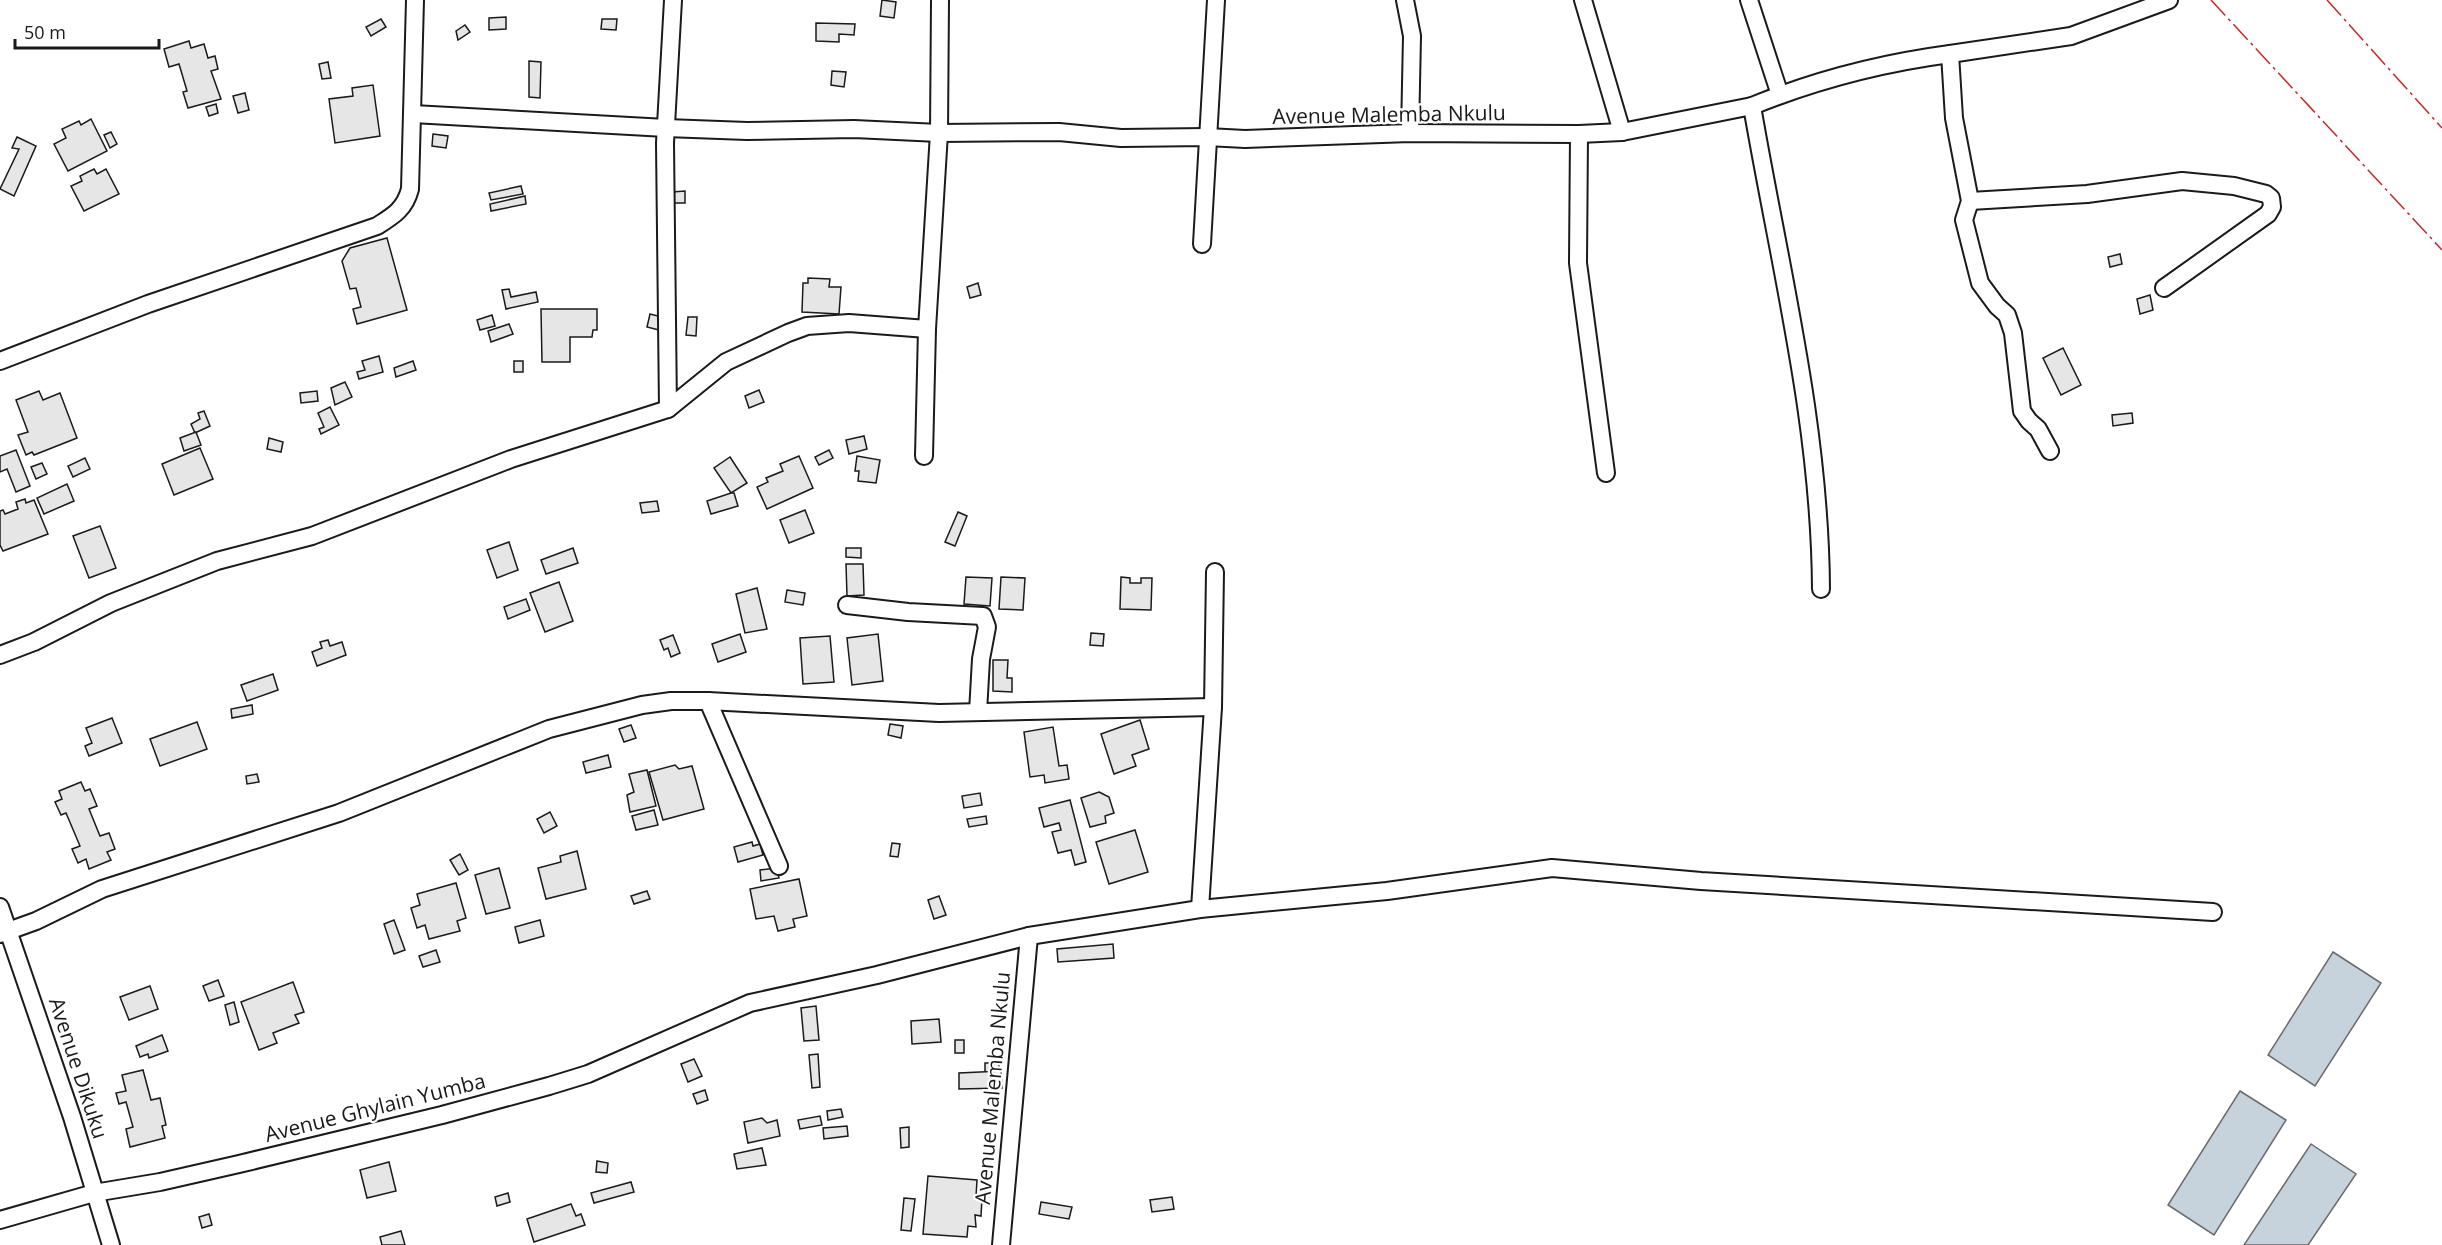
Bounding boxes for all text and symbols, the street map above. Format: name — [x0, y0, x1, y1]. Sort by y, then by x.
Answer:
scale bar — [15, 12, 159, 50]
text: 50 m — [24, 20, 66, 44]
street label: Avenue Malemba Nkulu — [1272, 98, 1506, 130]
street label: Avenue Malemba Nkulu — [968, 970, 1016, 1206]
street label: Avenue Dikuku — [43, 994, 115, 1142]
street label: Avenue Ghylain Yumba — [262, 1066, 488, 1148]

